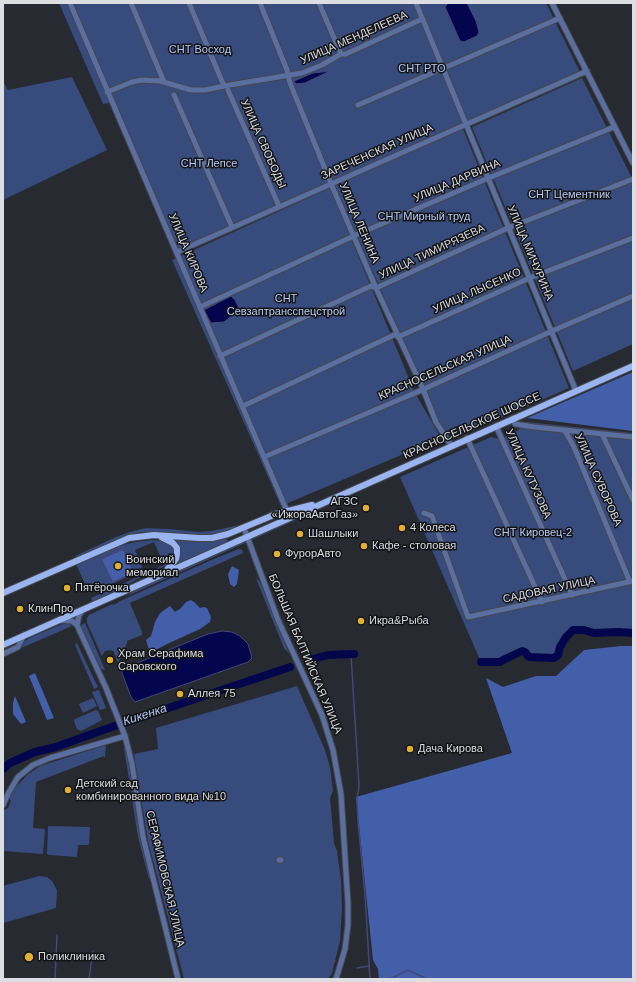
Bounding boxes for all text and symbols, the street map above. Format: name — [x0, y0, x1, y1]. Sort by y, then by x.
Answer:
street label: УЛИЦА МЕНДЕЛЕЕВА — [298, 8, 410, 68]
park label: СНТ Восход — [169, 43, 231, 57]
park label: СНТ РТО — [398, 62, 446, 76]
street label: УЛИЦА СВОБОДЫ — [237, 97, 289, 191]
street label: ЗАРЕЧЕНСКАЯ УЛИЦА — [319, 121, 435, 183]
park label: СНТ Лепсе — [181, 157, 237, 171]
street label: УЛИЦА ДАРВИНА — [412, 157, 502, 205]
street label: УЛИЦА ЛЕНИНА — [336, 181, 382, 265]
park label: СНТ Цементник — [528, 188, 610, 202]
street label: УЛИЦА МИЧУРИНА — [504, 203, 556, 303]
park label: СНТ Мирный труд — [378, 210, 470, 224]
street label: УЛИЦА КИРОВА — [165, 212, 211, 294]
street label: УЛИЦА ТИМИРЯЗЕВА — [377, 222, 487, 282]
street label: УЛИЦА ЛЫСЕНКО — [431, 266, 523, 316]
park label: СНТ Севзаптрансспецстрой — [227, 292, 345, 318]
street label: КРАСНОСЕЛЬСКАЯ УЛИЦА — [377, 333, 513, 403]
street label: КРАСНОСЕЛЬСКОЕ ШОССЕ — [401, 390, 543, 462]
street label: УЛИЦА КУТУЗОВА — [502, 427, 554, 521]
street label: УЛИЦА СУВОРОВА — [572, 431, 624, 529]
place label: АГЗС «ИжораАвтоГаз» — [272, 495, 358, 521]
marker: АГЗС «ИжораАвтоГаз» — [361, 503, 371, 513]
place label: 4 Колеса — [410, 521, 456, 535]
marker: 4 Колеса — [397, 523, 407, 533]
park label: СНТ Кировец-2 — [494, 526, 572, 540]
place label: Шашлыки — [308, 527, 358, 541]
marker: Шашлыки — [295, 529, 305, 539]
place label: Кафе - столовая — [372, 539, 456, 553]
marker: Кафе - столовая — [359, 541, 369, 551]
place label: ФурорАвто — [285, 547, 341, 561]
marker: ФурорАвто — [272, 549, 282, 559]
place label: Воинский мемориал — [126, 553, 178, 579]
marker: Воинский мемориал — [113, 561, 123, 571]
street label: БОЛЬШАЯ БАЛТИЙСКАЯ УЛИЦА — [265, 572, 345, 736]
street label: САДОВАЯ УЛИЦА — [502, 574, 596, 606]
place label: Пятёрочка — [75, 581, 129, 595]
marker: Пятёрочка — [62, 583, 72, 593]
place label: КлинПро — [28, 602, 73, 616]
marker: КлинПро — [15, 604, 25, 614]
place label: Икра&Рыба — [369, 614, 429, 628]
marker: Икра&Рыба — [356, 616, 366, 626]
place label: Храм Серафима Саровского — [118, 647, 203, 673]
marker: Храм Серафима Саровского — [105, 655, 115, 665]
place label: Аллея 75 — [188, 687, 236, 701]
marker: Аллея 75 — [175, 689, 185, 699]
water label: Кикенка — [121, 701, 169, 729]
place label: Дача Кирова — [418, 742, 483, 756]
marker: Дача Кирова — [405, 744, 415, 754]
place label: Детский сад комбинированного вида №10 — [76, 777, 226, 803]
marker: Детский сад комбинированного вида №10 — [63, 785, 73, 795]
street label: СЕРАФИМОВСКАЯ УЛИЦА — [143, 809, 187, 949]
place label: Поликлиника — [38, 950, 105, 964]
marker: Поликлиника — [23, 951, 35, 963]

